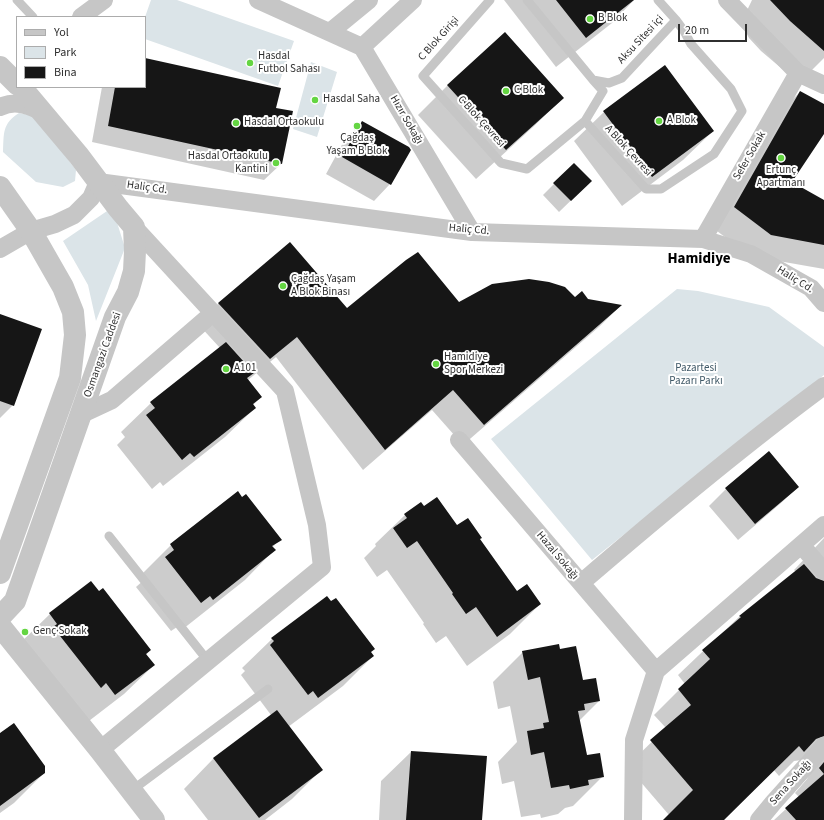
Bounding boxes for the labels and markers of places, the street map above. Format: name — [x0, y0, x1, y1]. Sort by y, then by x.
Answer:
place label: B Blok — [598, 12, 627, 26]
marker: B Blok — [585, 14, 595, 24]
place label: Hasdal Futbol Sahası — [258, 50, 320, 76]
marker: Hasdal Futbol Sahası — [245, 58, 255, 68]
place label: C Blok — [514, 84, 543, 98]
marker: C Blok — [501, 86, 511, 96]
place label: Hasdal Saha — [323, 93, 380, 107]
marker: Hasdal Saha — [310, 95, 320, 105]
place label: A Blok — [667, 114, 696, 128]
place label: Hasdal Ortaokulu — [244, 116, 324, 130]
marker: A Blok — [654, 116, 664, 126]
marker: Hasdal Ortaokulu — [231, 118, 241, 128]
marker: Çağdaş Yaşam B Blok — [352, 121, 362, 131]
place label: Çağdaş Yaşam B Blok — [327, 132, 387, 158]
place label: Hasdal Ortaokulu Kantini — [188, 150, 268, 176]
marker: Ertunç Apartmanı — [776, 153, 786, 163]
marker: Hasdal Ortaokulu Kantini — [271, 158, 281, 168]
place label: Ertunç Apartmanı — [757, 164, 805, 190]
place label: Çağdaş Yaşam A Blok Binası — [291, 273, 356, 299]
marker: Çağdaş Yaşam A Blok Binası — [278, 281, 288, 291]
place label: Hamidiye Spor Merkezi — [444, 351, 503, 377]
marker: Hamidiye Spor Merkezi — [431, 359, 441, 369]
place label: A101 — [234, 362, 256, 376]
marker: A101 — [221, 364, 231, 374]
place label: Genç Sokak — [33, 625, 87, 639]
marker: Genç Sokak — [20, 627, 30, 637]

